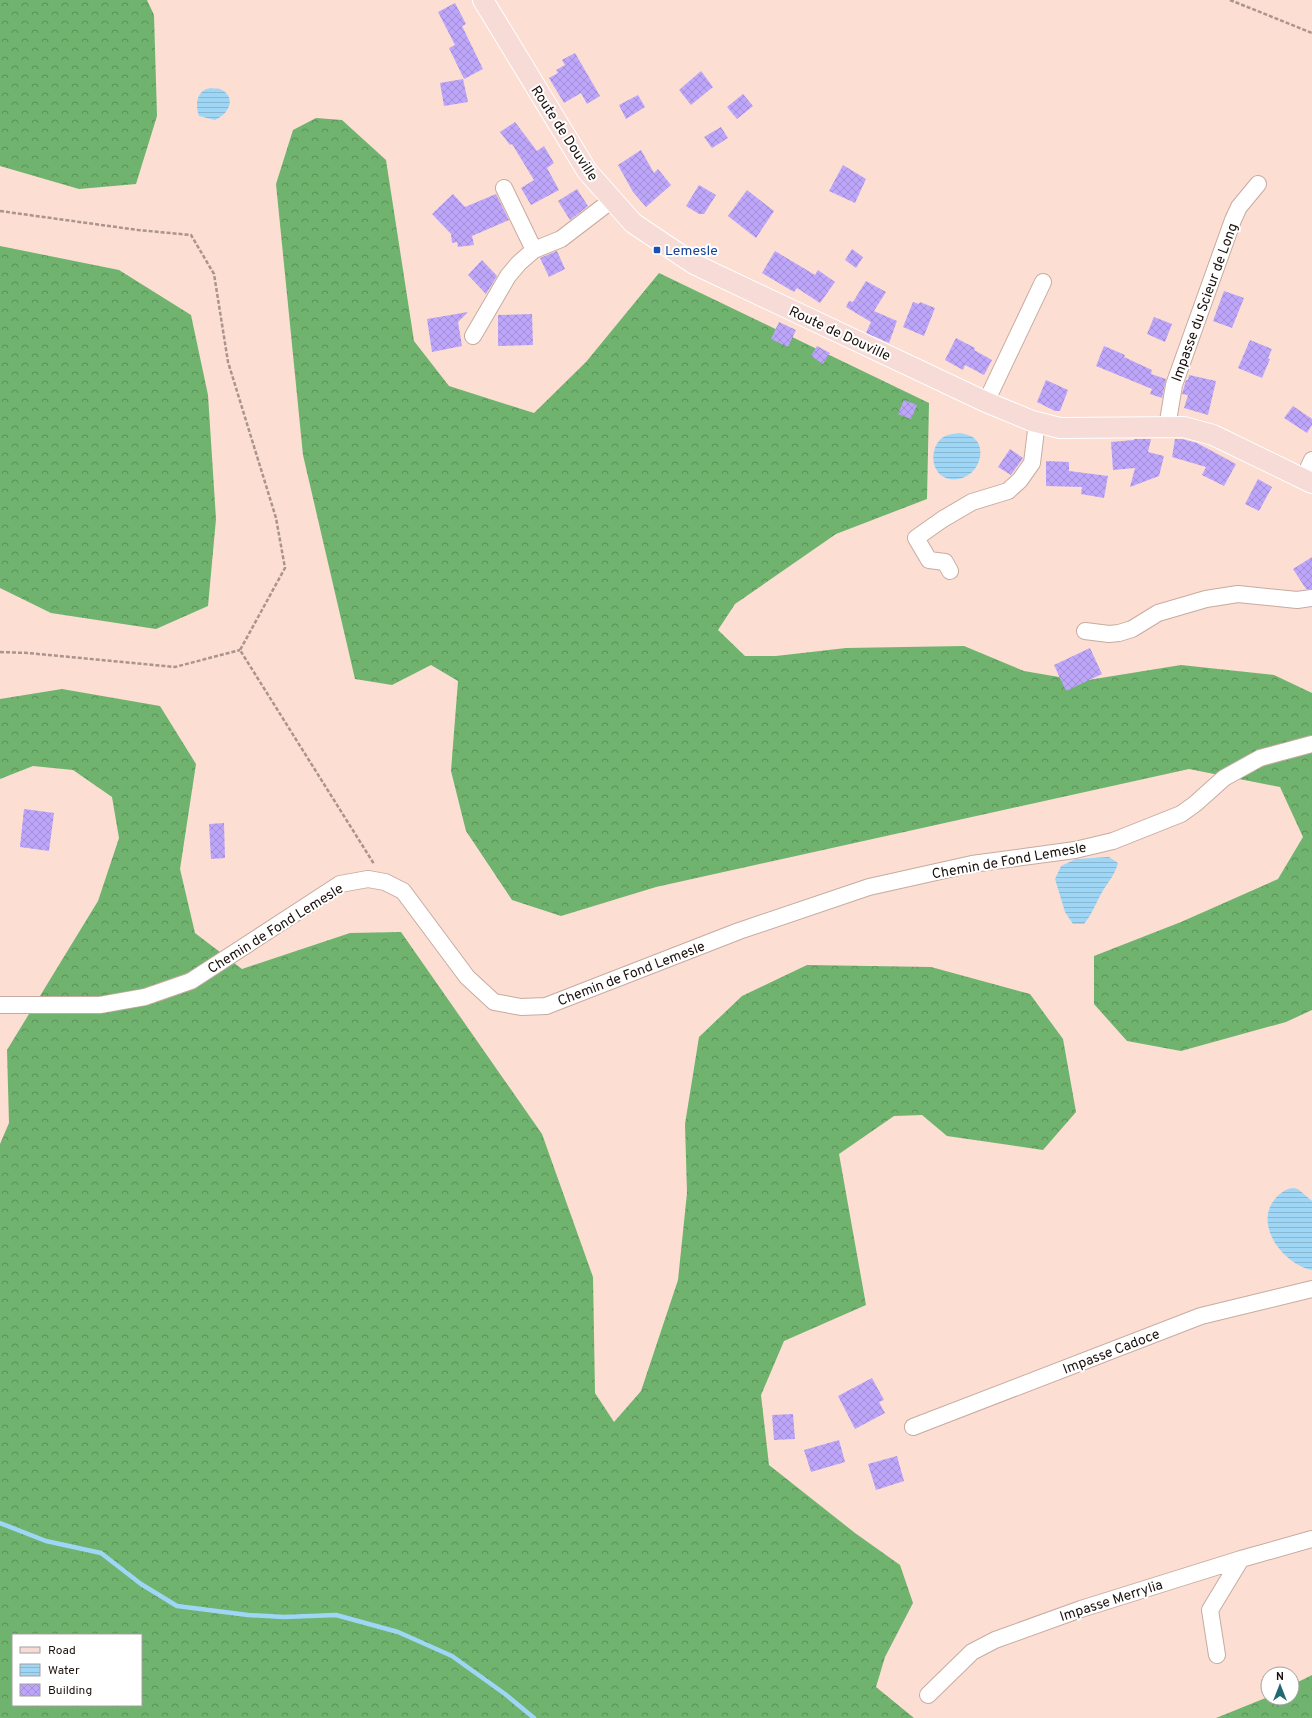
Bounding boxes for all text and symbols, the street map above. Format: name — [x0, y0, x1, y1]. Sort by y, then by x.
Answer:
street label: Route de Douville — [527, 83, 601, 185]
street label: Impasse du Scieur de Long — [1169, 221, 1242, 384]
place label: Lemesle — [665, 243, 718, 260]
marker: Lemesle — [652, 245, 662, 255]
street label: Route de Douville — [786, 303, 893, 365]
street label: Chemin de Fond Lemesle — [931, 840, 1088, 883]
street label: Chemin de Fond Lemesle — [205, 881, 347, 978]
street label: Chemin de Fond Lemesle — [555, 938, 708, 1010]
street label: Impasse Cadoce — [1061, 1326, 1162, 1379]
street label: Impasse Merrylia — [1058, 1577, 1165, 1626]
legend — [12, 1634, 142, 1706]
text: Road — [48, 1643, 76, 1659]
text: Water — [48, 1663, 80, 1679]
north arrow — [1260, 1666, 1300, 1706]
text: N — [1276, 1670, 1284, 1684]
text: Building — [48, 1683, 92, 1699]

